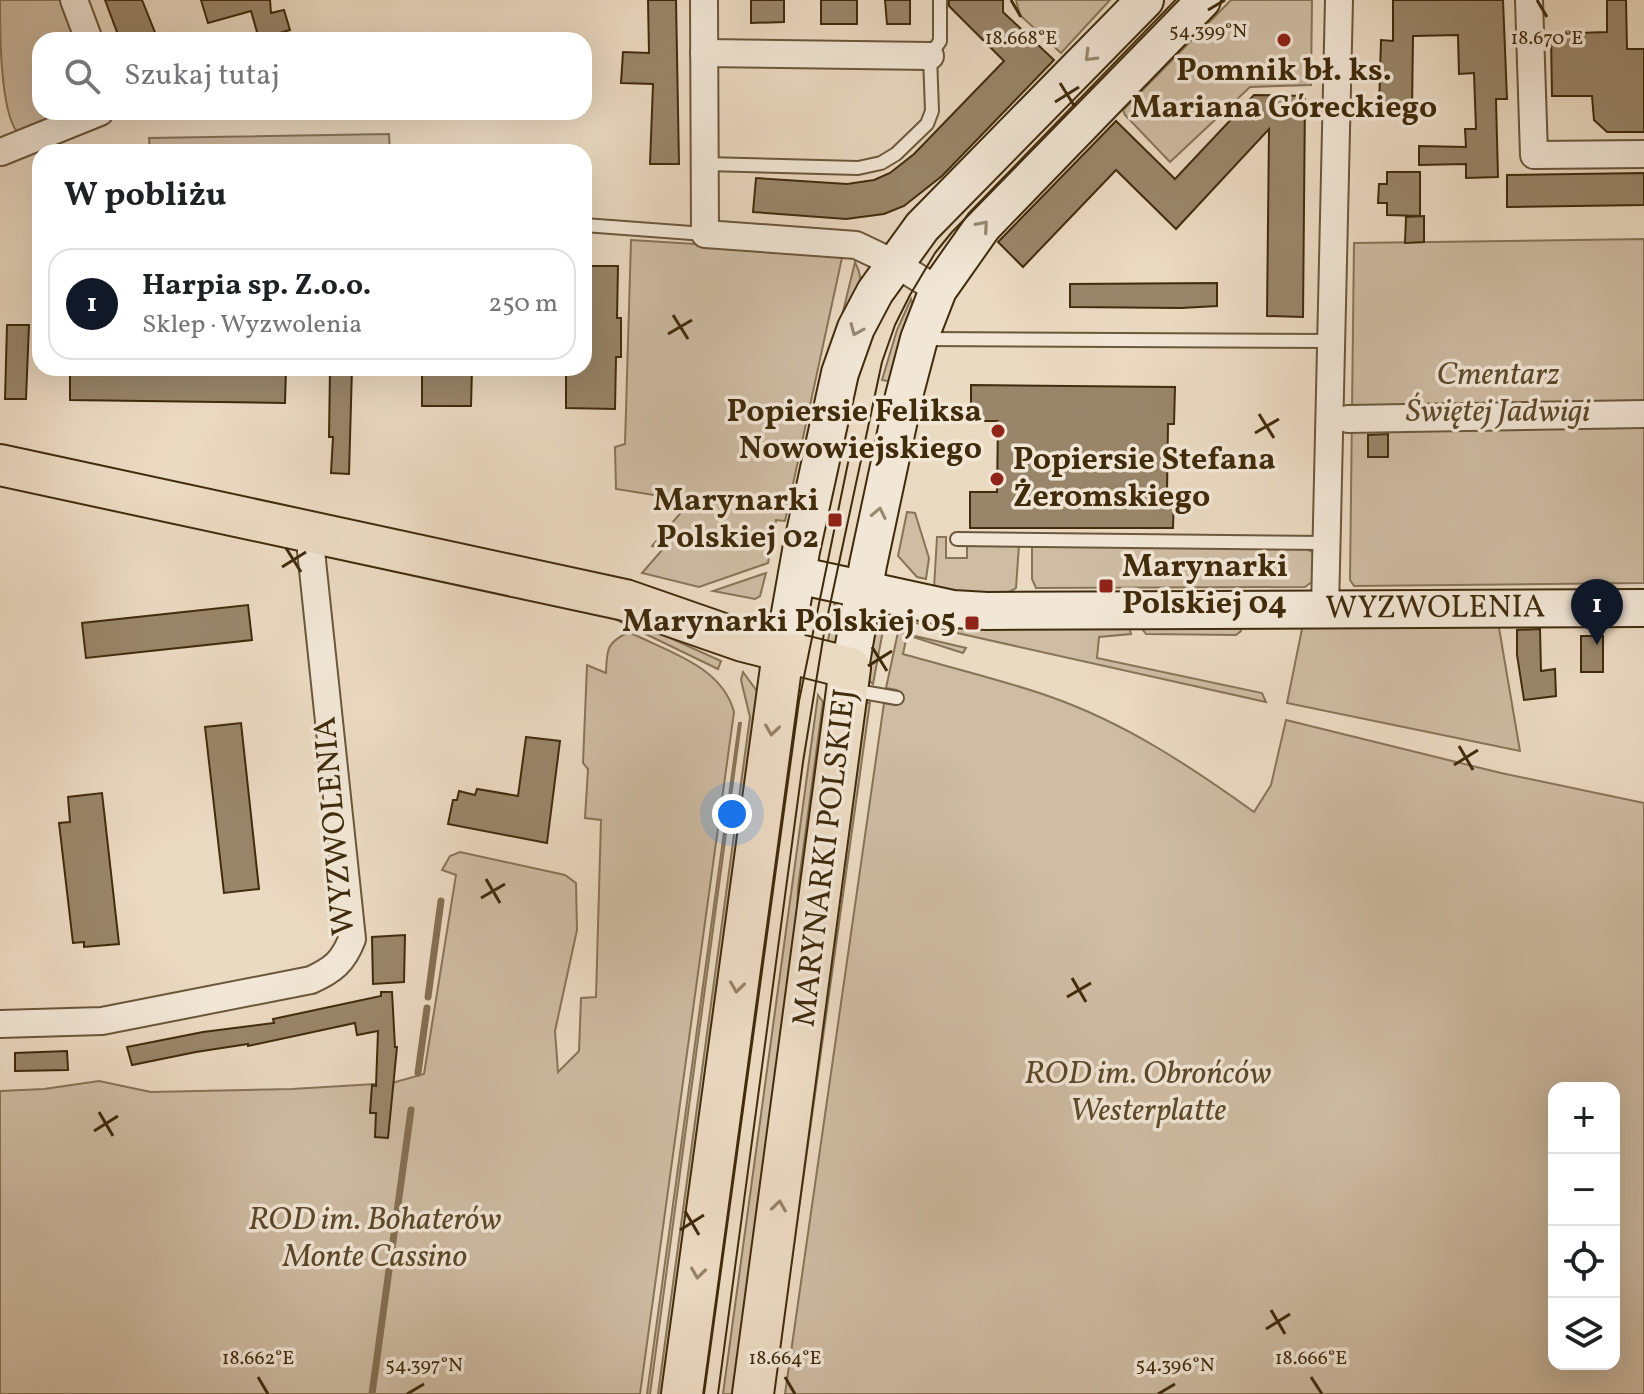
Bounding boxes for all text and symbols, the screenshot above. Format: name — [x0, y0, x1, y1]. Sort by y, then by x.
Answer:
text: 54.399°N — [1169, 18, 1247, 46]
text: 18.668°E — [985, 25, 1057, 53]
text: 18.670°E — [1511, 25, 1583, 53]
marker: Pomnik bł. ks. Mariana Góreckiego — [1275, 31, 1293, 49]
search box — [32, 32, 592, 120]
one-way arrow — [1085, 47, 1100, 61]
place label: Pomnik bł. ks. Mariana Góreckiego — [1131, 50, 1437, 131]
icon: search — [60, 54, 104, 98]
text: Szukaj tutaj — [124, 55, 280, 97]
text: W pobliżu — [64, 173, 227, 220]
one-way arrow — [973, 221, 988, 236]
text: Harpia sp. Z.o.o. — [142, 265, 371, 307]
text: 1 — [87, 286, 97, 322]
text: 250 m — [488, 286, 558, 322]
text: Sklep · Wyzwolenia — [142, 307, 362, 343]
one-way arrow — [849, 322, 865, 337]
park label: Cmentarz Świętej Jadwigi — [1406, 354, 1591, 435]
place label: Popiersie Feliksa Nowowiejskiego — [726, 391, 982, 472]
marker: Popiersie Feliksa Nowowiejskiego — [989, 422, 1007, 440]
place label: Popiersie Stefana Żeromskiego — [1013, 439, 1276, 520]
marker: Popiersie Stefana Żeromskiego — [988, 470, 1006, 488]
place label: Marynarki Polskiej 02 — [653, 480, 819, 561]
one-way arrow — [870, 507, 887, 520]
marker: Marynarki Polskiej 02 — [826, 511, 844, 529]
place label: Marynarki Polskiej 04 — [1122, 546, 1288, 627]
marker: Marynarki Polskiej 04 — [1097, 577, 1115, 595]
pin: 1 — [1571, 579, 1623, 645]
street label: WYZWOLENIA — [1325, 586, 1545, 631]
place label: Marynarki Polskiej 05 — [622, 601, 956, 645]
marker: Marynarki Polskiej 05 — [963, 614, 981, 632]
street label: MARYNARKI POLSKIEJ — [783, 687, 869, 1029]
street label: WYZWOLENIA — [304, 715, 368, 937]
one-way arrow — [764, 724, 781, 737]
your location — [712, 794, 752, 834]
one-way arrow — [729, 981, 746, 994]
park label: ROD im. Obrońców Westerplatte — [1024, 1053, 1272, 1134]
map controls — [1548, 1082, 1620, 1370]
button: + — [1548, 1082, 1620, 1154]
button: − — [1548, 1154, 1620, 1226]
park label: ROD im. Bohaterów Monte Cassino — [248, 1199, 502, 1280]
one-way arrow — [770, 1199, 787, 1213]
button: locate — [1548, 1226, 1620, 1298]
one-way arrow — [690, 1267, 707, 1280]
button: layers — [1548, 1298, 1620, 1370]
text: 18.662°E — [222, 1345, 294, 1373]
text: 18.664°E — [748, 1345, 822, 1373]
text: 18.666°E — [1275, 1345, 1347, 1373]
text: 54.397°N — [385, 1352, 463, 1380]
text: 54.396°N — [1136, 1352, 1215, 1380]

